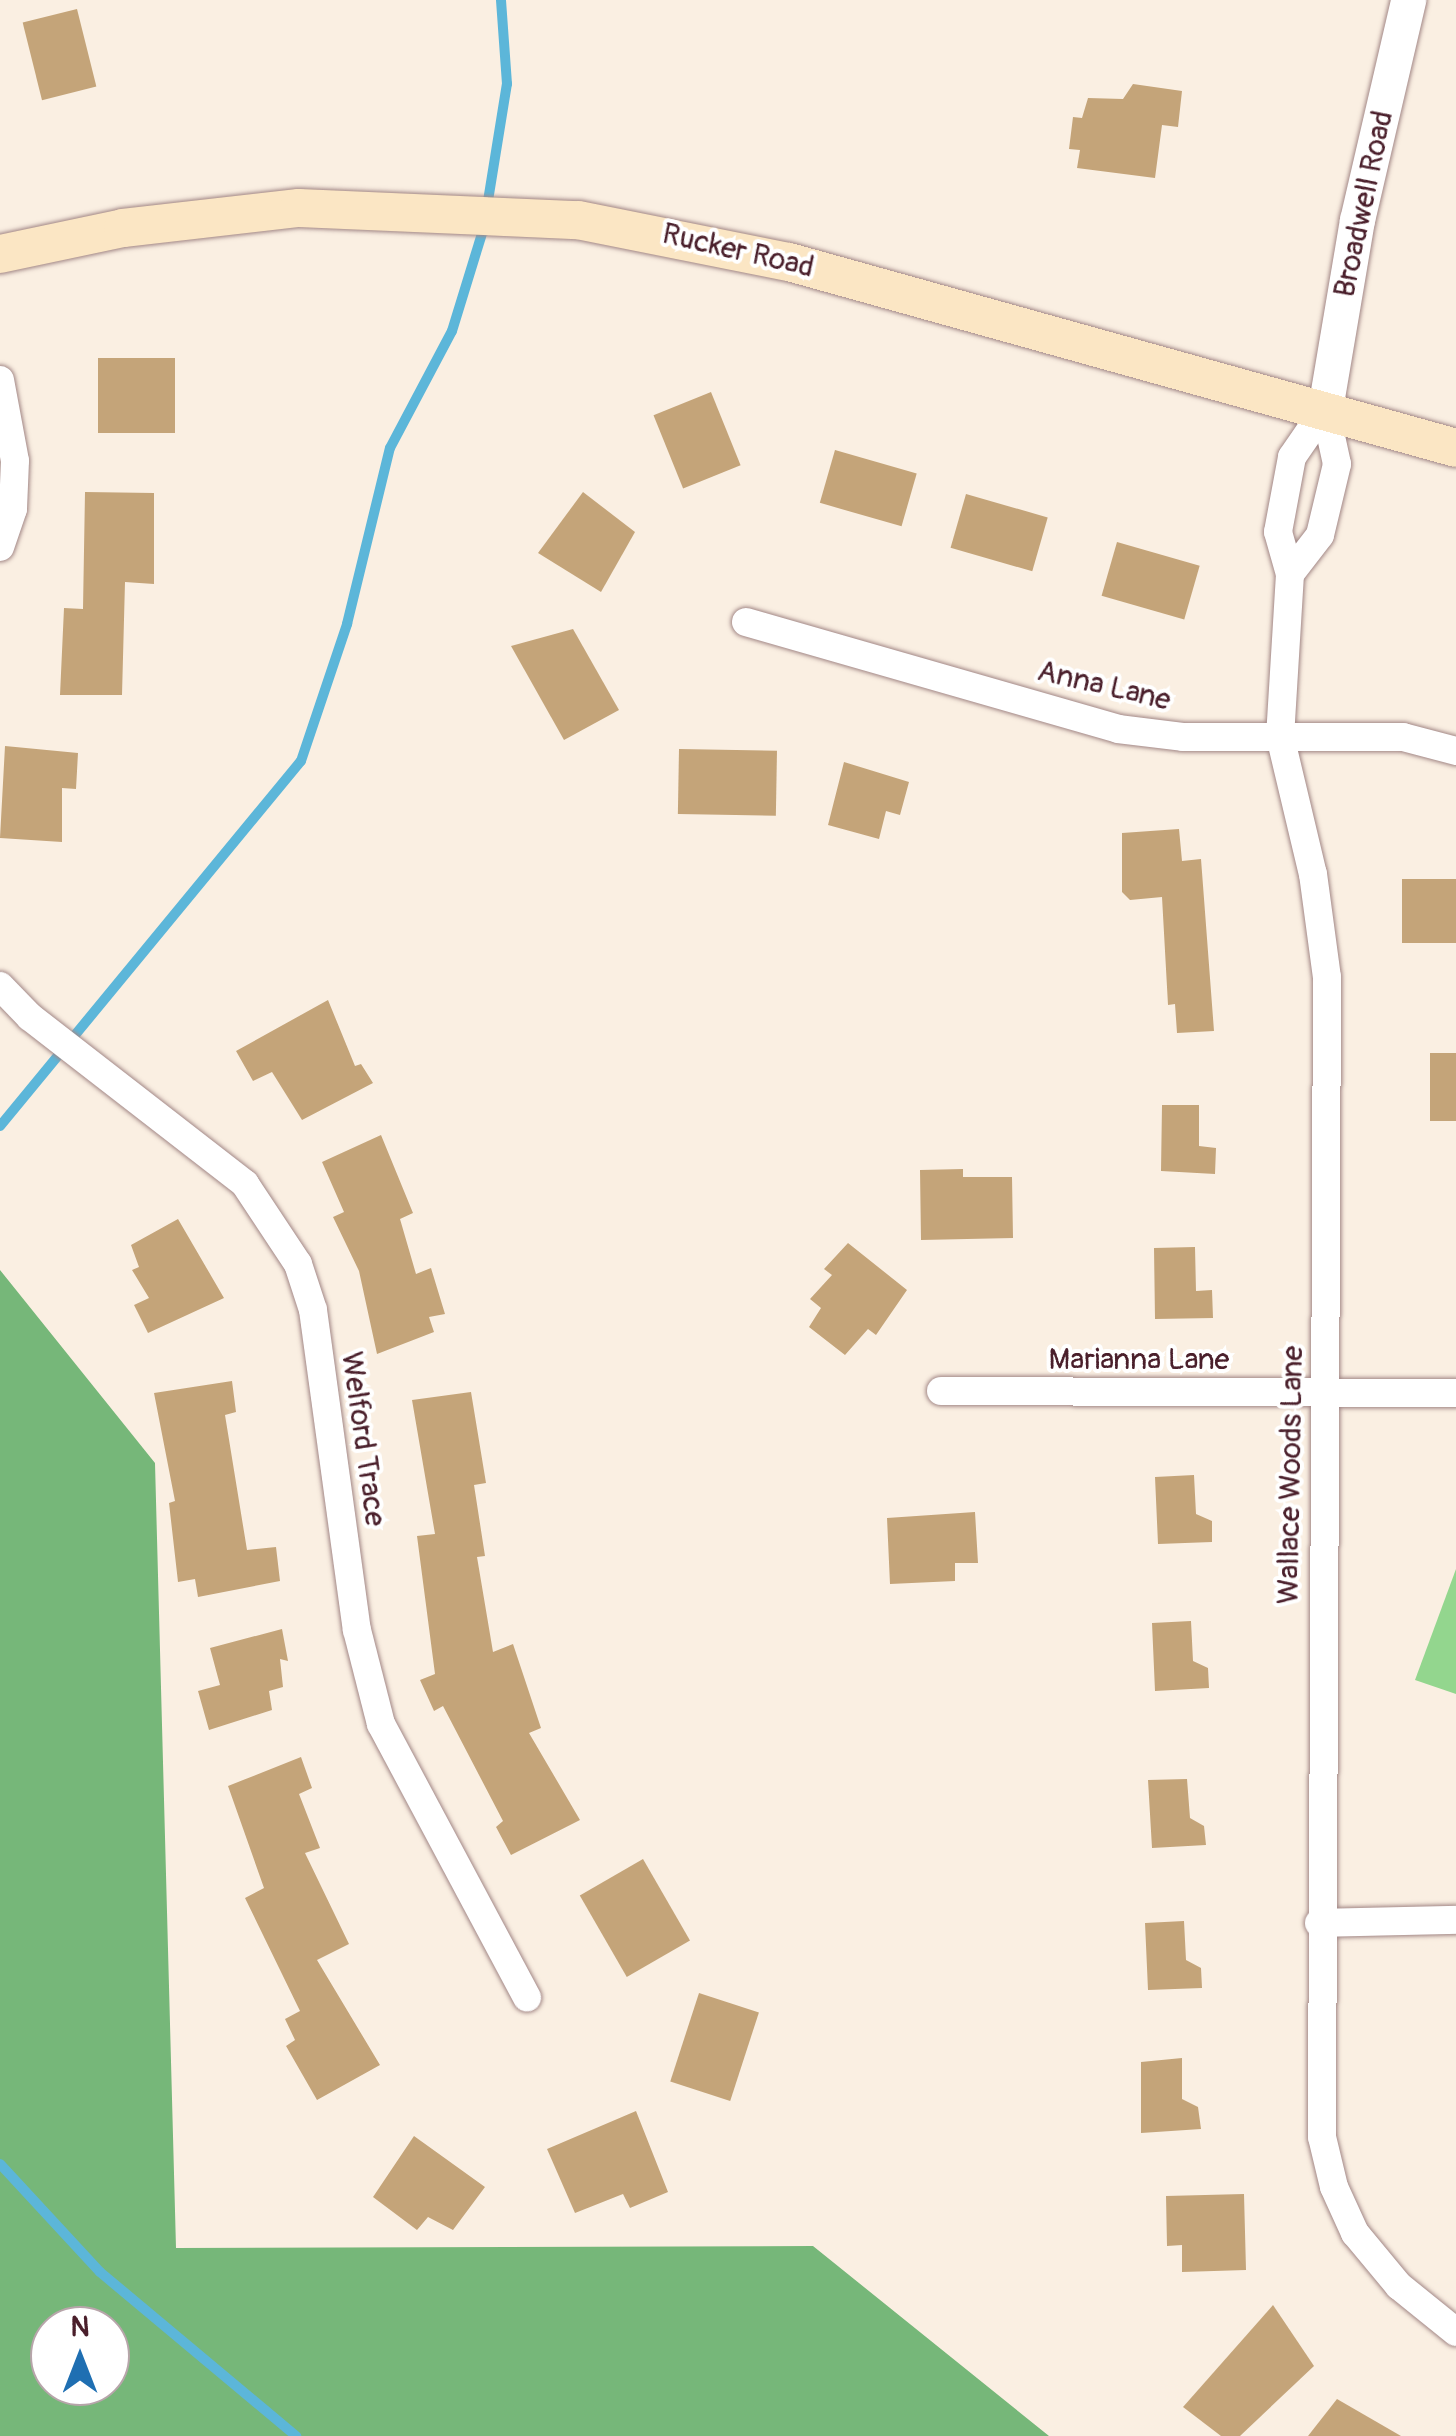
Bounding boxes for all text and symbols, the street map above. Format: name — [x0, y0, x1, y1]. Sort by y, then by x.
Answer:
street label: Broadwell Road — [1327, 107, 1401, 301]
street label: Rucker Road — [659, 216, 817, 286]
street label: Anna Lane — [1034, 653, 1174, 719]
street label: Marianna Lane — [1049, 1342, 1229, 1378]
street label: Wallace Woods Lane — [1271, 1345, 1311, 1605]
street label: Welford Trace — [333, 1349, 393, 1529]
north arrow — [30, 2306, 130, 2406]
text: N — [71, 2310, 89, 2345]

